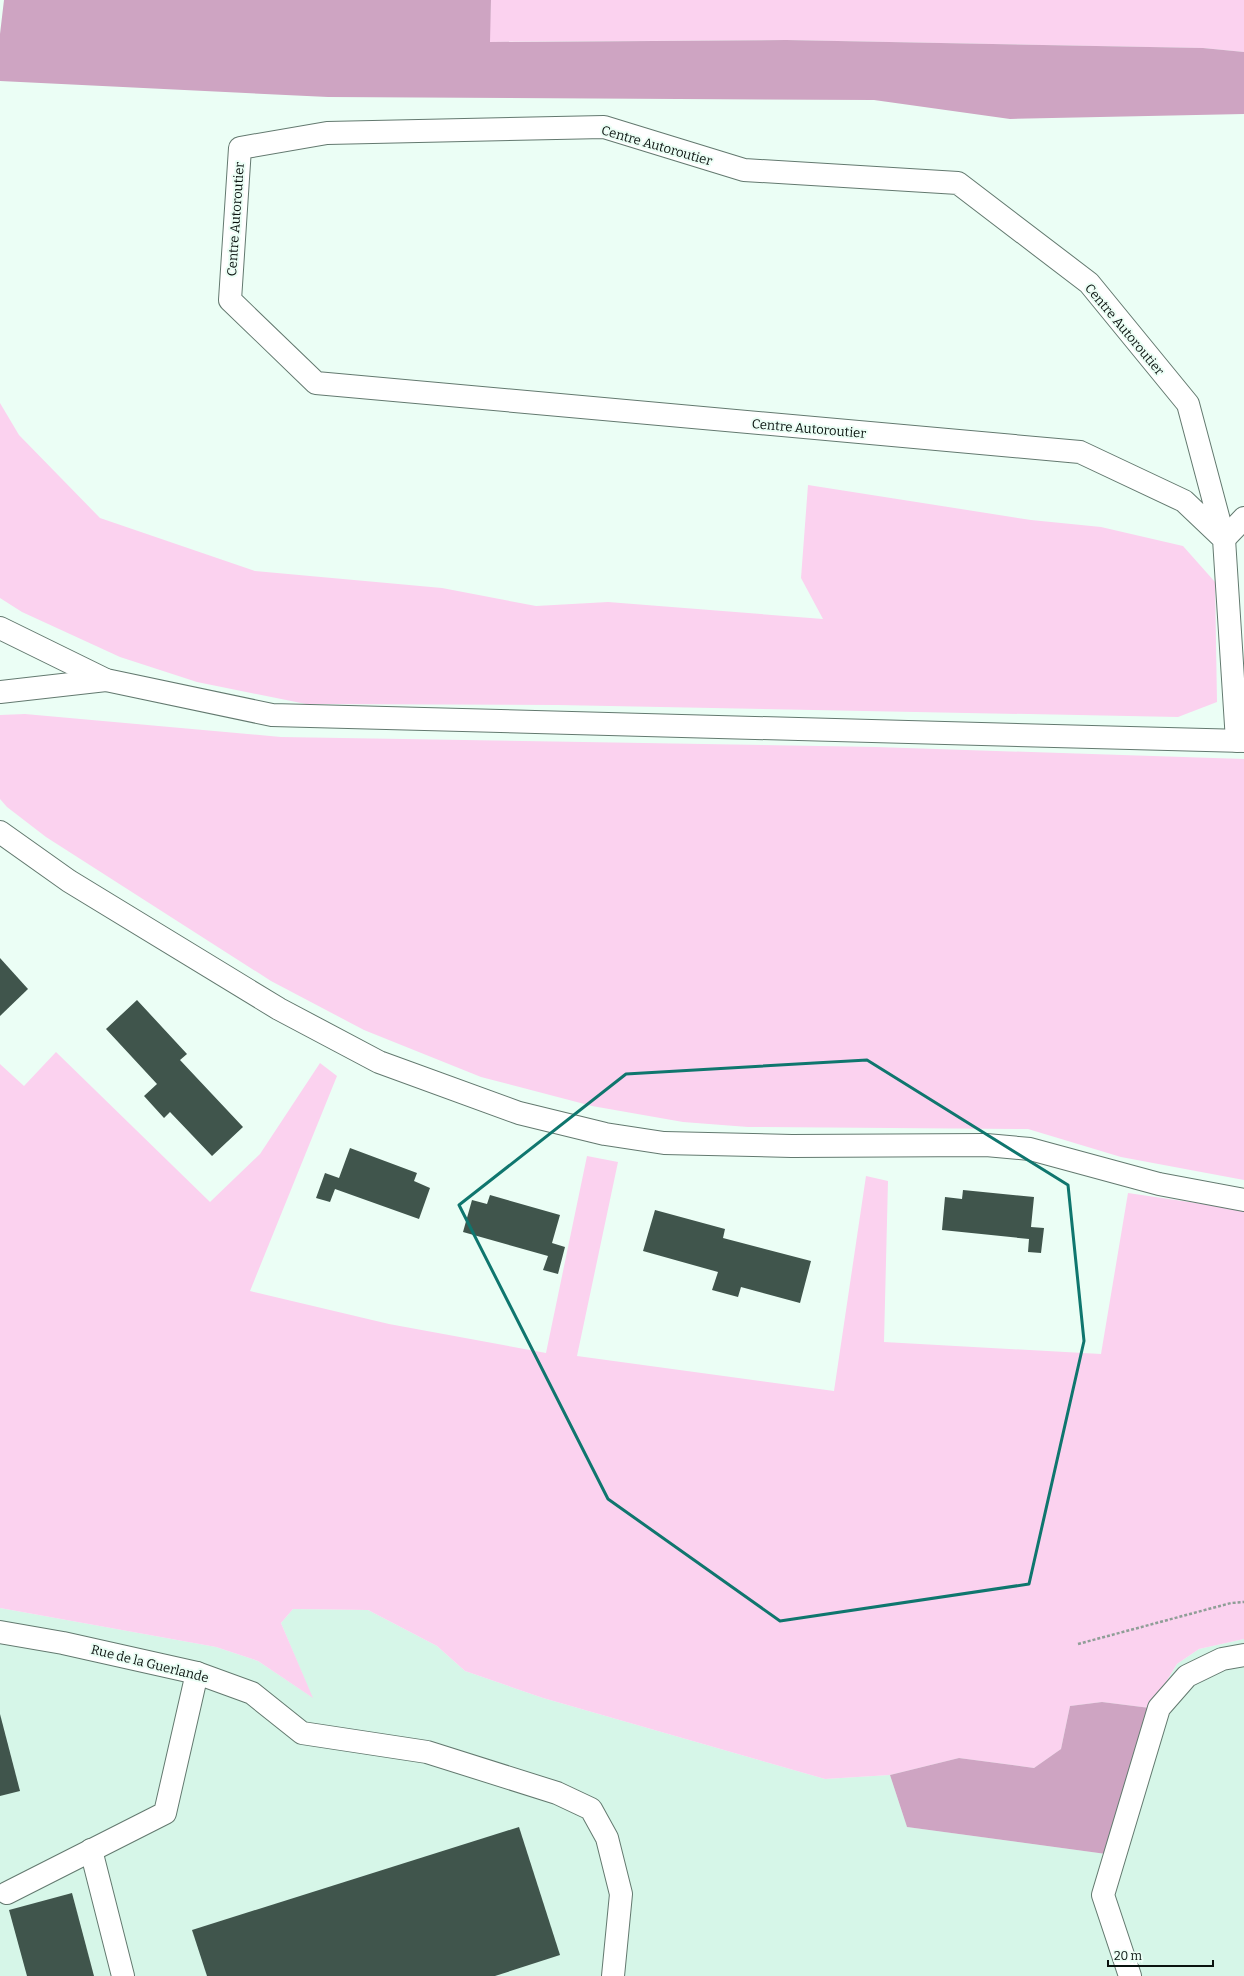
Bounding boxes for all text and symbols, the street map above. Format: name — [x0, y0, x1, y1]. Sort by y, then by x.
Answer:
street label: Centre Autoroutier — [600, 122, 714, 169]
street label: Centre Autoroutier — [224, 161, 247, 277]
street label: Centre Autoroutier — [1082, 281, 1167, 378]
street label: Centre Autoroutier — [751, 416, 867, 441]
street label: Rue de la Guerlande — [90, 1642, 210, 1685]
scale bar — [1108, 1942, 1213, 1968]
text: 20 m — [1114, 1949, 1143, 1963]

